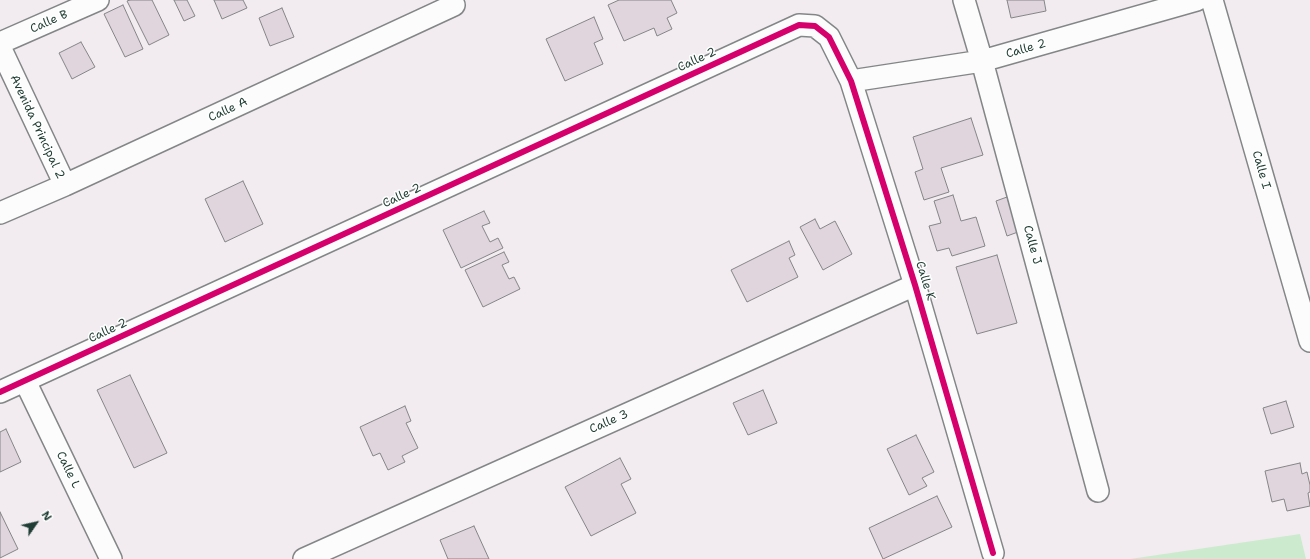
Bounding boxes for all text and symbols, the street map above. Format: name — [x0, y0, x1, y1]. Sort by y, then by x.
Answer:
street label: Calle B — [28, 7, 70, 37]
street label: Calle 2 — [1004, 36, 1048, 62]
street label: Calle 2 — [675, 45, 719, 75]
street label: Avenida Principal 2 — [7, 73, 67, 181]
street label: Calle A — [206, 95, 250, 125]
street label: Calle I — [1249, 149, 1273, 191]
street label: Calle 2 — [380, 181, 424, 211]
street label: Calle J — [1020, 224, 1044, 266]
street label: Calle K — [912, 260, 938, 302]
street label: Calle 2 — [86, 316, 130, 346]
street label: Calle 3 — [587, 407, 631, 437]
street label: Calle L — [53, 449, 83, 491]
north arrow — [16, 503, 56, 543]
text: N — [38, 508, 55, 524]

